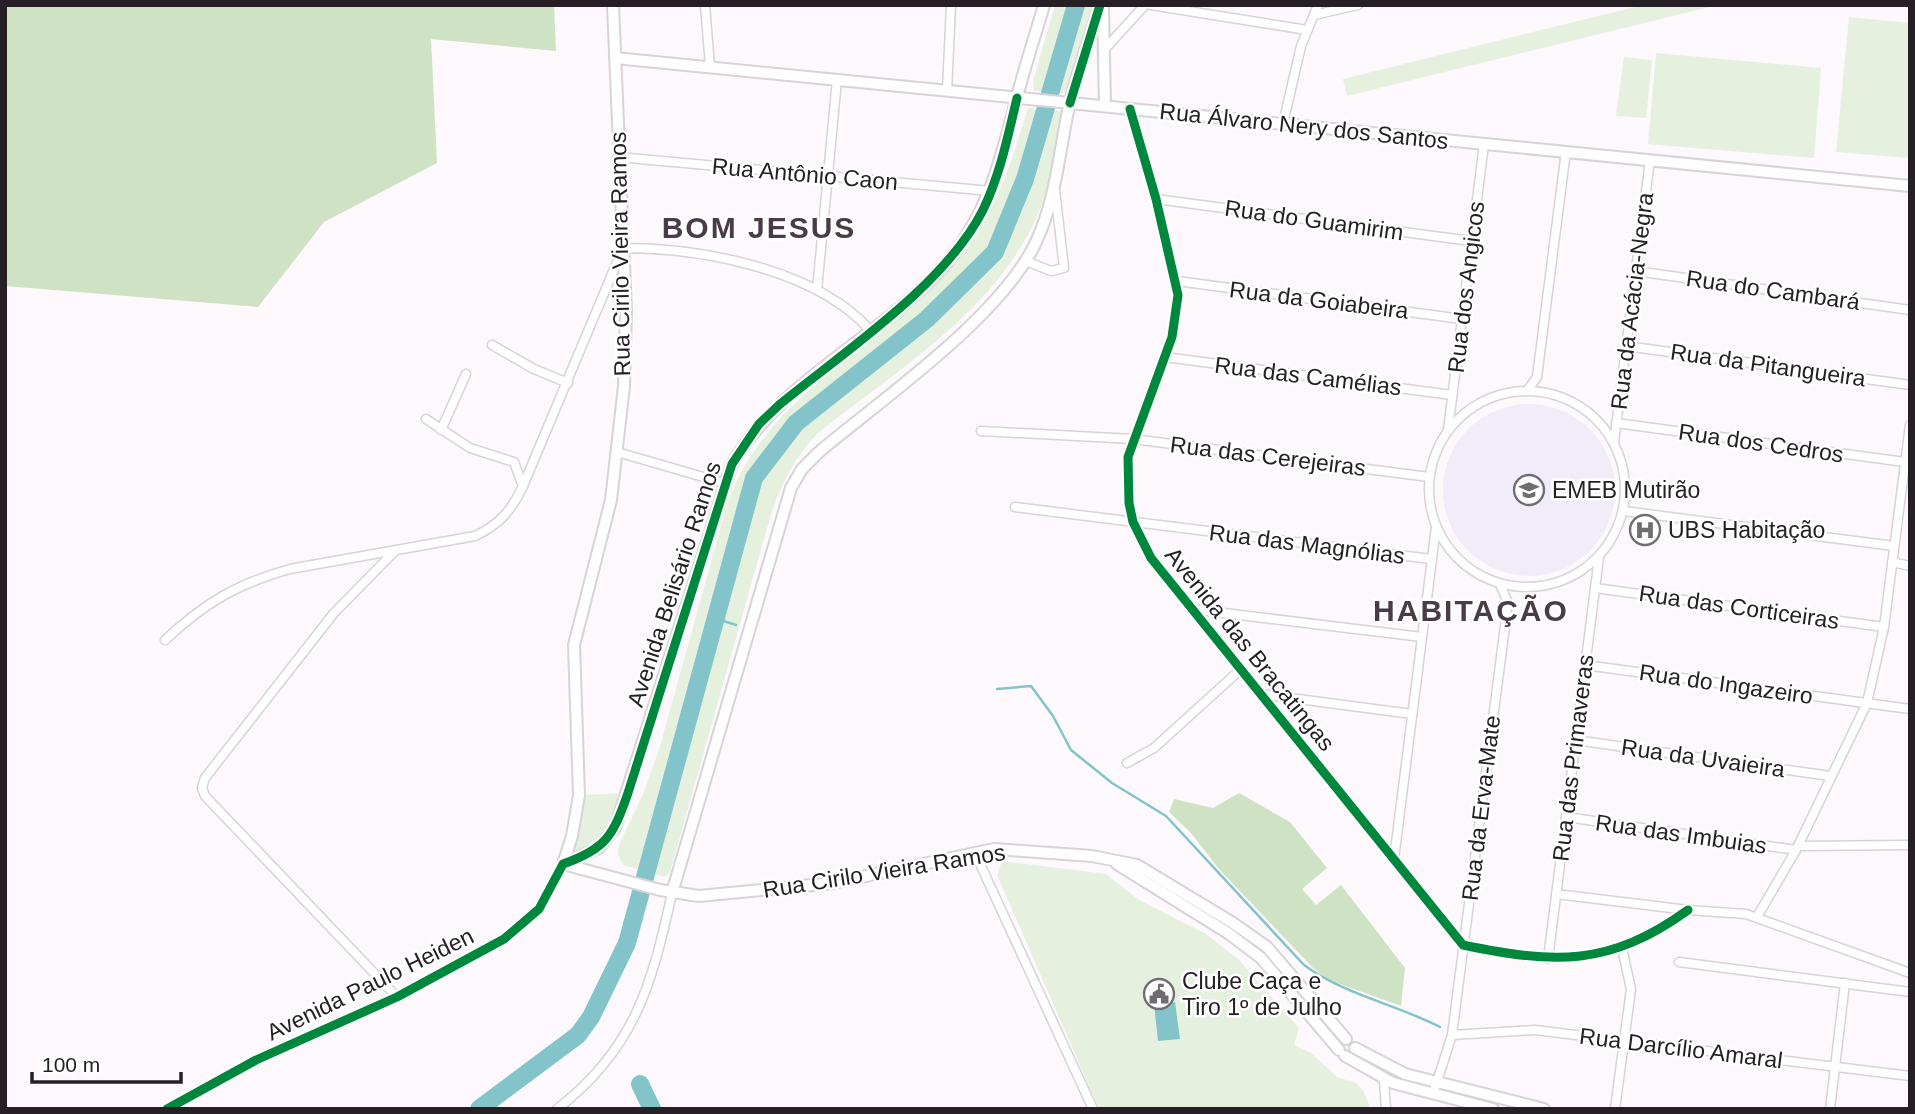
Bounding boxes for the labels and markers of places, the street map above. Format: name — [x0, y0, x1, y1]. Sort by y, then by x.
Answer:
school or university icon: EMEB Mutirão — [1512, 473, 1546, 507]
place label: EMEB Mutirão — [1552, 477, 1700, 503]
hospital icon: UBS Habitação — [1628, 513, 1662, 547]
place label: UBS Habitação — [1668, 517, 1825, 543]
place label: Clube Caça e Tiro 1º de Julho — [1182, 968, 1342, 1020]
public building icon: Clube Caça e Tiro 1º de Julho — [1142, 977, 1176, 1011]

